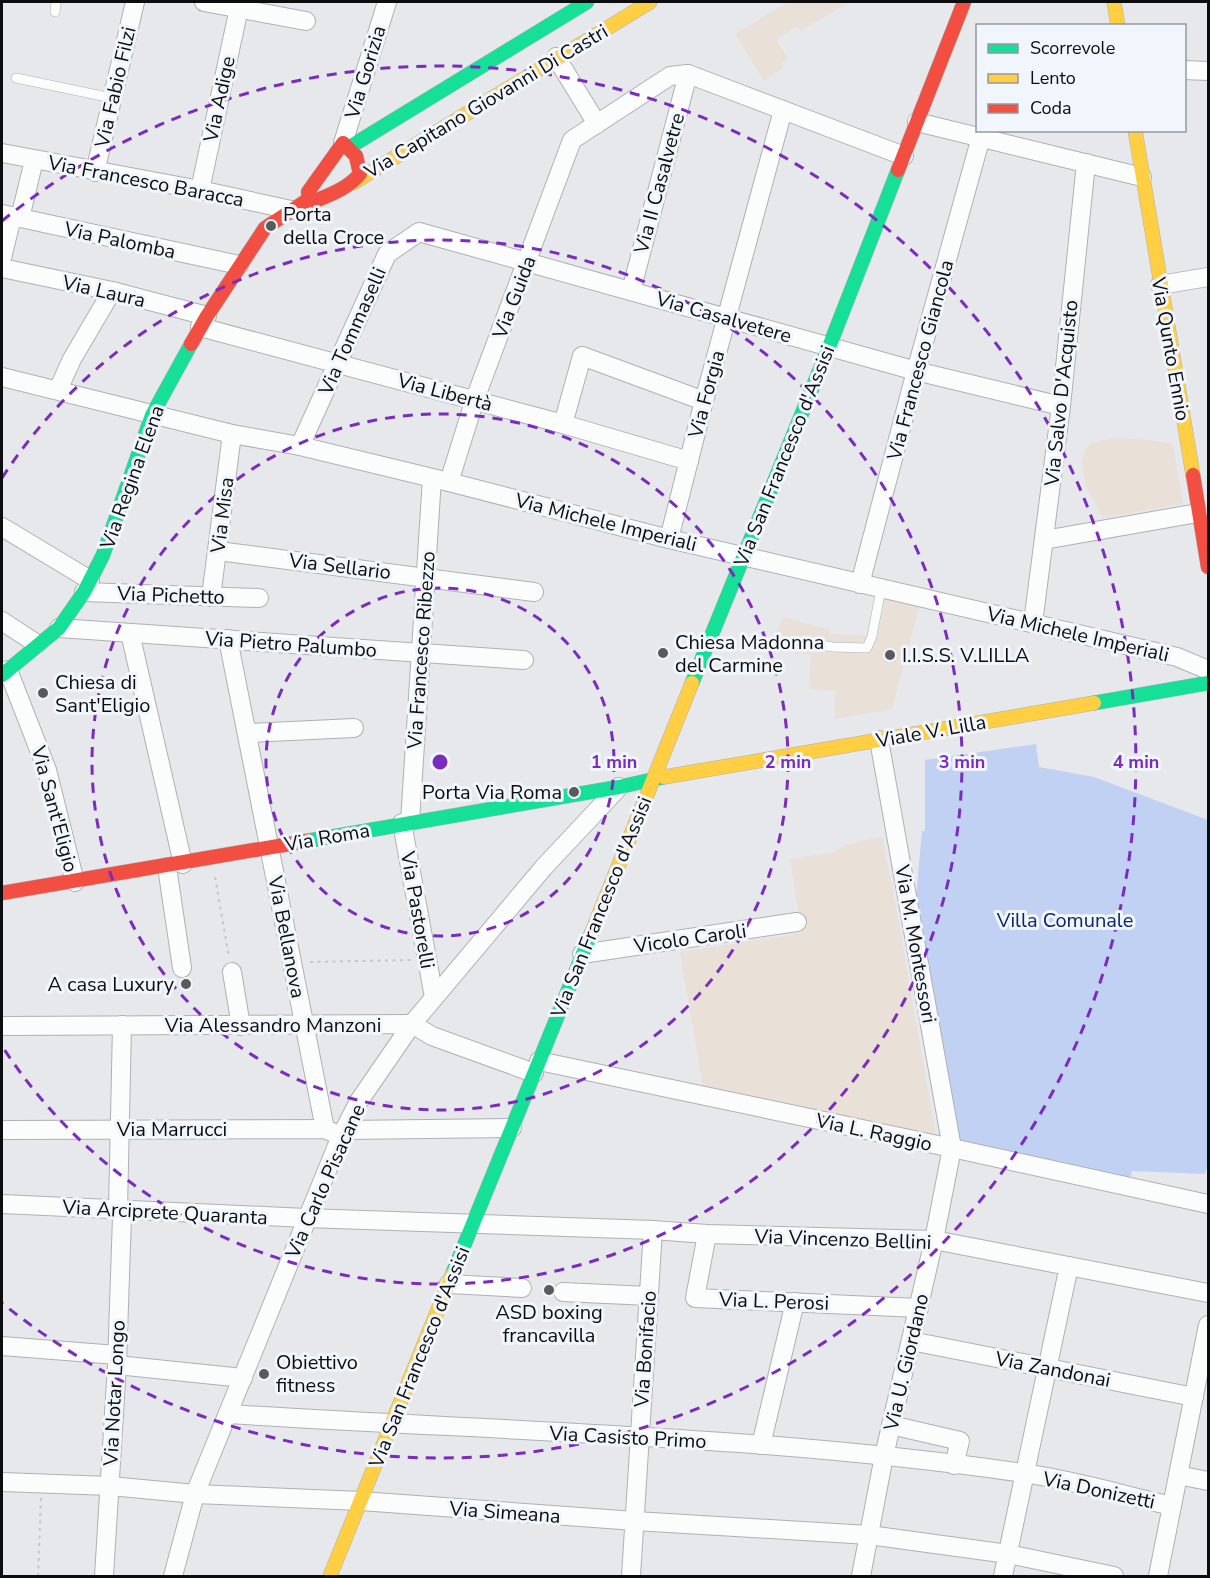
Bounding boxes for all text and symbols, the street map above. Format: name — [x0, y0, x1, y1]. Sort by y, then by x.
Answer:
street label: Via Capitano Giovanni Di Castri — [359, 18, 613, 185]
street label: Via Gorizia — [338, 22, 392, 123]
street label: Via Fabio Filzi — [88, 24, 143, 151]
legend — [976, 24, 1186, 132]
text: Scorrevole — [1030, 36, 1115, 60]
street label: Via Adige — [197, 54, 242, 146]
text: Lento — [1030, 66, 1076, 90]
text: Coda — [1030, 96, 1072, 120]
street label: Via II Casalvetre — [627, 110, 691, 257]
street label: Via Francesco Baracca — [45, 149, 246, 214]
place label: Porta della Croce — [283, 201, 384, 251]
street label: Via Palomba — [61, 215, 178, 265]
marker: Porta della Croce — [264, 219, 278, 233]
street label: Via Guida — [486, 252, 543, 343]
street label: Via Francesco Giancola — [880, 257, 960, 464]
street label: Via Tommaselli — [312, 263, 393, 400]
street label: Via Laura — [59, 269, 148, 314]
street label: Via Qunto Ennio — [1144, 274, 1196, 423]
street label: Via Casalvetere — [652, 285, 795, 350]
street label: Via Salvo D'Acquisto — [1038, 299, 1085, 488]
street label: Via San Francesco d'Assisi — [727, 341, 841, 572]
street label: Via Forgia — [682, 347, 731, 442]
street label: Via Libertà — [393, 367, 495, 418]
street label: Via Regina Elena — [94, 401, 171, 554]
street label: Via Misa — [204, 476, 241, 555]
street label: Via Michele Imperiali — [511, 487, 700, 558]
street label: Via Sellario — [286, 547, 392, 586]
street label: Via Francesco Ribezzo — [401, 550, 442, 751]
street label: Via Pichetto — [116, 580, 225, 611]
street label: Via Michele Imperiali — [983, 600, 1172, 669]
street label: Via Pietro Palumbo — [203, 625, 378, 664]
place label: Chiesa Madonna del Carmine — [675, 629, 824, 679]
place label: I.I.S.S. V.LILLA — [902, 642, 1030, 669]
marker: Chiesa Madonna del Carmine — [656, 646, 670, 660]
marker: I.I.S.S. V.LILLA — [883, 648, 897, 662]
place label: Chiesa di Sant'Eligio — [55, 669, 150, 719]
marker: Chiesa di Sant'Eligio — [36, 686, 50, 700]
street label: Viale V. Lilla — [873, 709, 988, 755]
street label: Via Sant'Eligio — [24, 742, 84, 875]
text: 1 min — [591, 750, 637, 774]
text: 2 min — [765, 750, 811, 774]
text: 3 min — [939, 750, 985, 774]
text: 4 min — [1113, 750, 1159, 774]
centre of rings — [430, 752, 450, 772]
place label: Porta Via Roma — [422, 779, 562, 806]
marker: Porta Via Roma — [567, 785, 581, 799]
street label: Via San Francesco d'Assisi — [544, 792, 658, 1023]
street label: Via Roma — [281, 817, 372, 858]
street label: Via Pastorelli — [394, 848, 441, 971]
street label: Via M. Montessori — [888, 862, 943, 1025]
street label: Via Bellanova — [261, 873, 312, 1000]
park label: Villa Comunale — [996, 907, 1133, 934]
street label: Vicolo Caroli — [631, 917, 748, 960]
place label: A casa Luxury — [48, 971, 175, 998]
marker: A casa Luxury — [179, 977, 193, 991]
street label: Via Alessandro Manzoni — [164, 1012, 381, 1039]
street label: Via Carlo Pisacane — [279, 1100, 372, 1264]
street label: Via L. Raggio — [812, 1107, 934, 1158]
street label: Via Marrucci — [116, 1116, 227, 1143]
street label: Via Arciprete Quaranta — [61, 1194, 268, 1231]
street label: Via Vincenzo Bellini — [753, 1223, 932, 1256]
street label: Via San Francesco d'Assisi — [362, 1242, 476, 1473]
marker: ASD boxing francavilla — [542, 1283, 556, 1297]
street label: Via L. Perosi — [717, 1286, 830, 1317]
street label: Via Bonifacio — [628, 1290, 663, 1409]
street label: Via U. Giordano — [877, 1291, 935, 1434]
place label: ASD boxing francavilla — [495, 1299, 603, 1349]
street label: Via Notar Longo — [97, 1319, 132, 1468]
street label: Via Zandonai — [992, 1345, 1113, 1394]
place label: Obiettivo fitness — [276, 1349, 358, 1399]
marker: Obiettivo fitness — [257, 1367, 271, 1381]
street label: Via Casisto Primo — [548, 1420, 707, 1455]
street label: Via Donizetti — [1039, 1465, 1158, 1516]
street label: Via Simeana — [447, 1495, 561, 1530]

